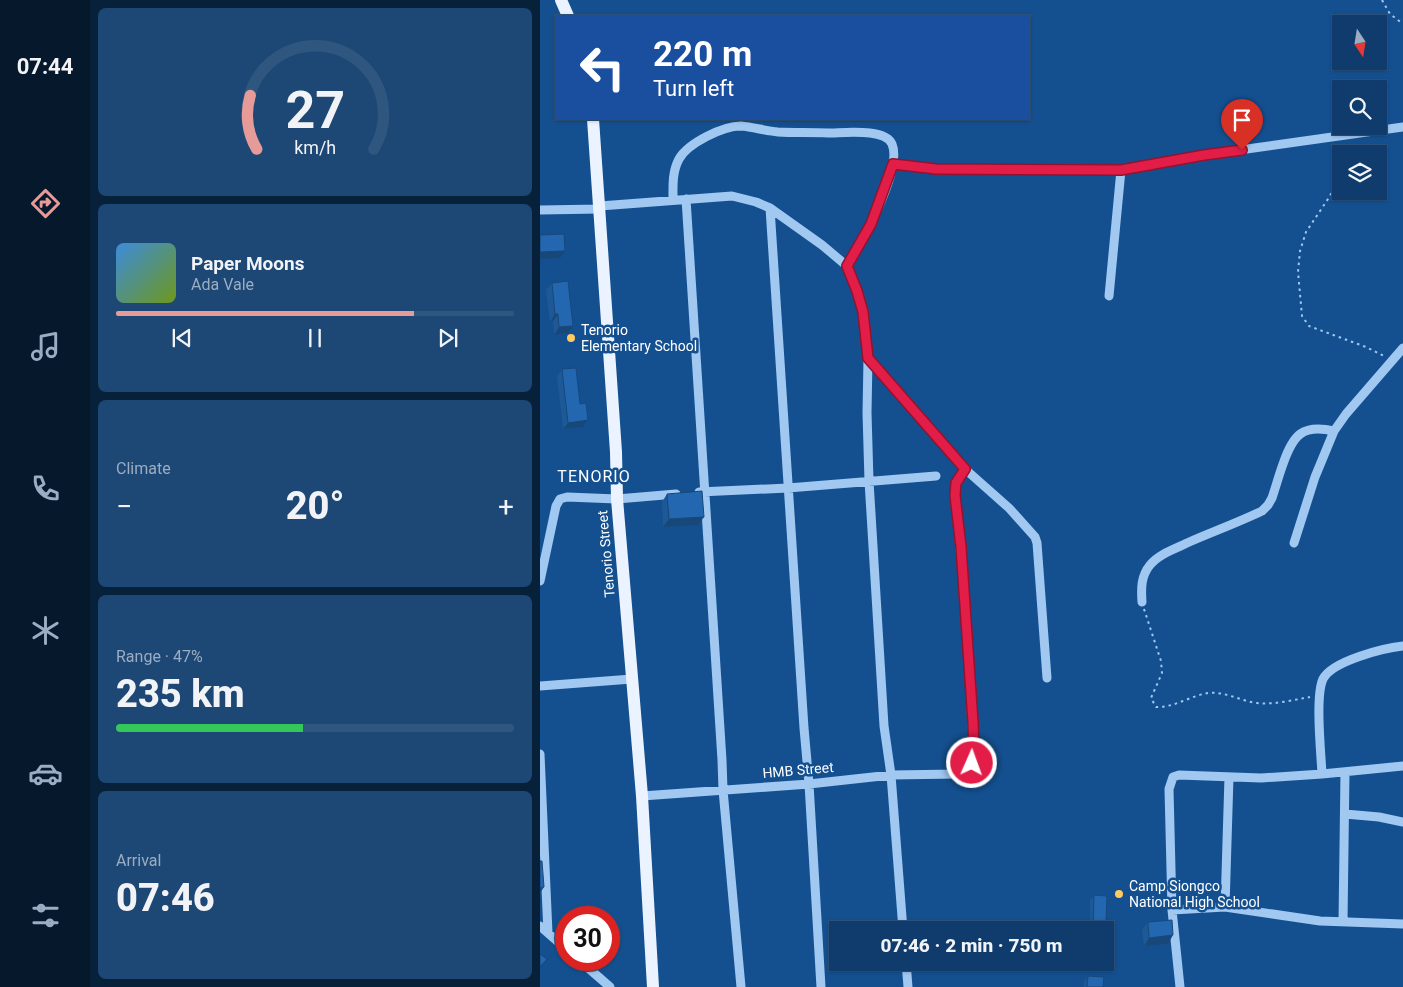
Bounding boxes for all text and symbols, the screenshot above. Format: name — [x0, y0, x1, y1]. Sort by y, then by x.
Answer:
north arrow — [1332, 15, 1388, 70]
map controls — [1332, 15, 1387, 200]
text: 220 m — [653, 34, 752, 75]
icon: left — [570, 35, 635, 100]
text: 07:44 — [17, 54, 73, 79]
text: Turn left — [653, 76, 734, 101]
text: 27 — [285, 80, 345, 141]
button: search — [1332, 80, 1387, 135]
pin — [1221, 99, 1263, 150]
icon: arrive — [1228, 106, 1256, 134]
text: km/h — [294, 137, 336, 158]
button: layers — [1332, 145, 1387, 200]
icon: directions — [28, 186, 63, 221]
text: Paper Moons — [191, 252, 304, 275]
text: Ada Vale — [191, 275, 254, 294]
place label: Tenorio Elementary School — [581, 322, 697, 354]
icon: previous — [168, 324, 196, 352]
icon: pause — [301, 324, 329, 352]
icon: next — [434, 324, 462, 352]
icon: music — [28, 329, 63, 364]
marker: Tenorio Elementary School — [565, 332, 577, 344]
text: Climate — [116, 459, 171, 478]
district label: TENORIO — [557, 467, 631, 486]
icon: phone — [28, 471, 63, 506]
text: 20° — [286, 484, 344, 528]
text: − — [116, 490, 132, 523]
text: + — [498, 490, 514, 523]
street label: Tenorio Street — [594, 509, 618, 598]
icon: climate — [28, 613, 63, 648]
text: Range · 47% — [116, 647, 203, 666]
text: 235 km — [116, 672, 245, 716]
position arrow — [945, 736, 997, 788]
icon: car — [28, 756, 63, 791]
street label: HMB Street — [762, 759, 835, 781]
text: Arrival — [116, 851, 161, 870]
text: 07:46 — [116, 876, 215, 920]
place label: Camp Siongco National High School — [1129, 878, 1260, 910]
marker: Camp Siongco National High School — [1113, 888, 1125, 900]
icon: filters — [28, 898, 63, 933]
speed limit sign: 30 — [555, 906, 620, 971]
text: 07:46 · 2 min · 750 m — [880, 934, 1063, 957]

